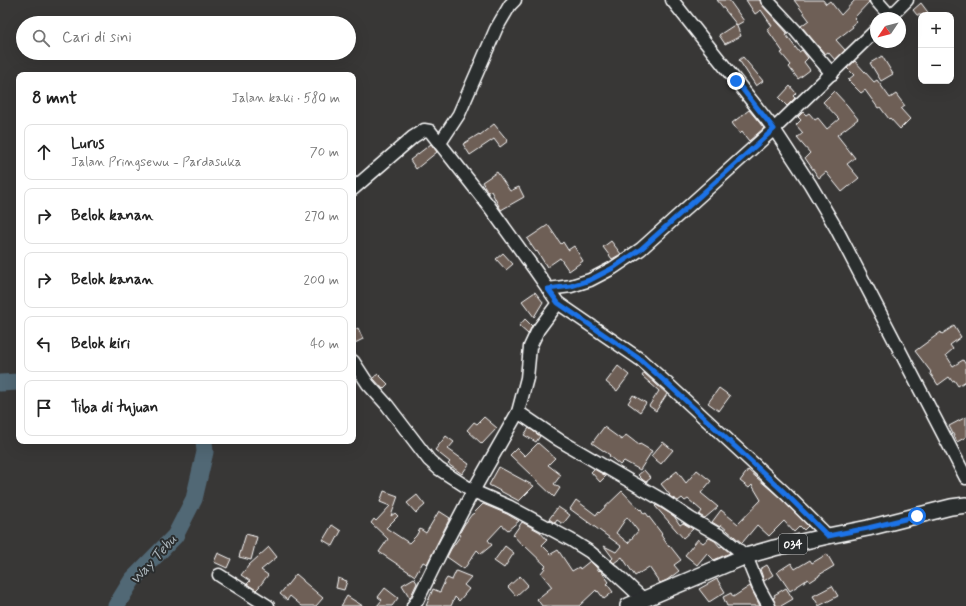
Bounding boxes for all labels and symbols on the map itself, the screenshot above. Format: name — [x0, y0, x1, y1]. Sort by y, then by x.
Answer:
north arrow — [870, 12, 906, 48]
route end — [727, 72, 745, 90]
route start — [908, 507, 926, 525]
water label: Way Tebu — [127, 531, 181, 588]
road number: 034 — [779, 534, 807, 554]

